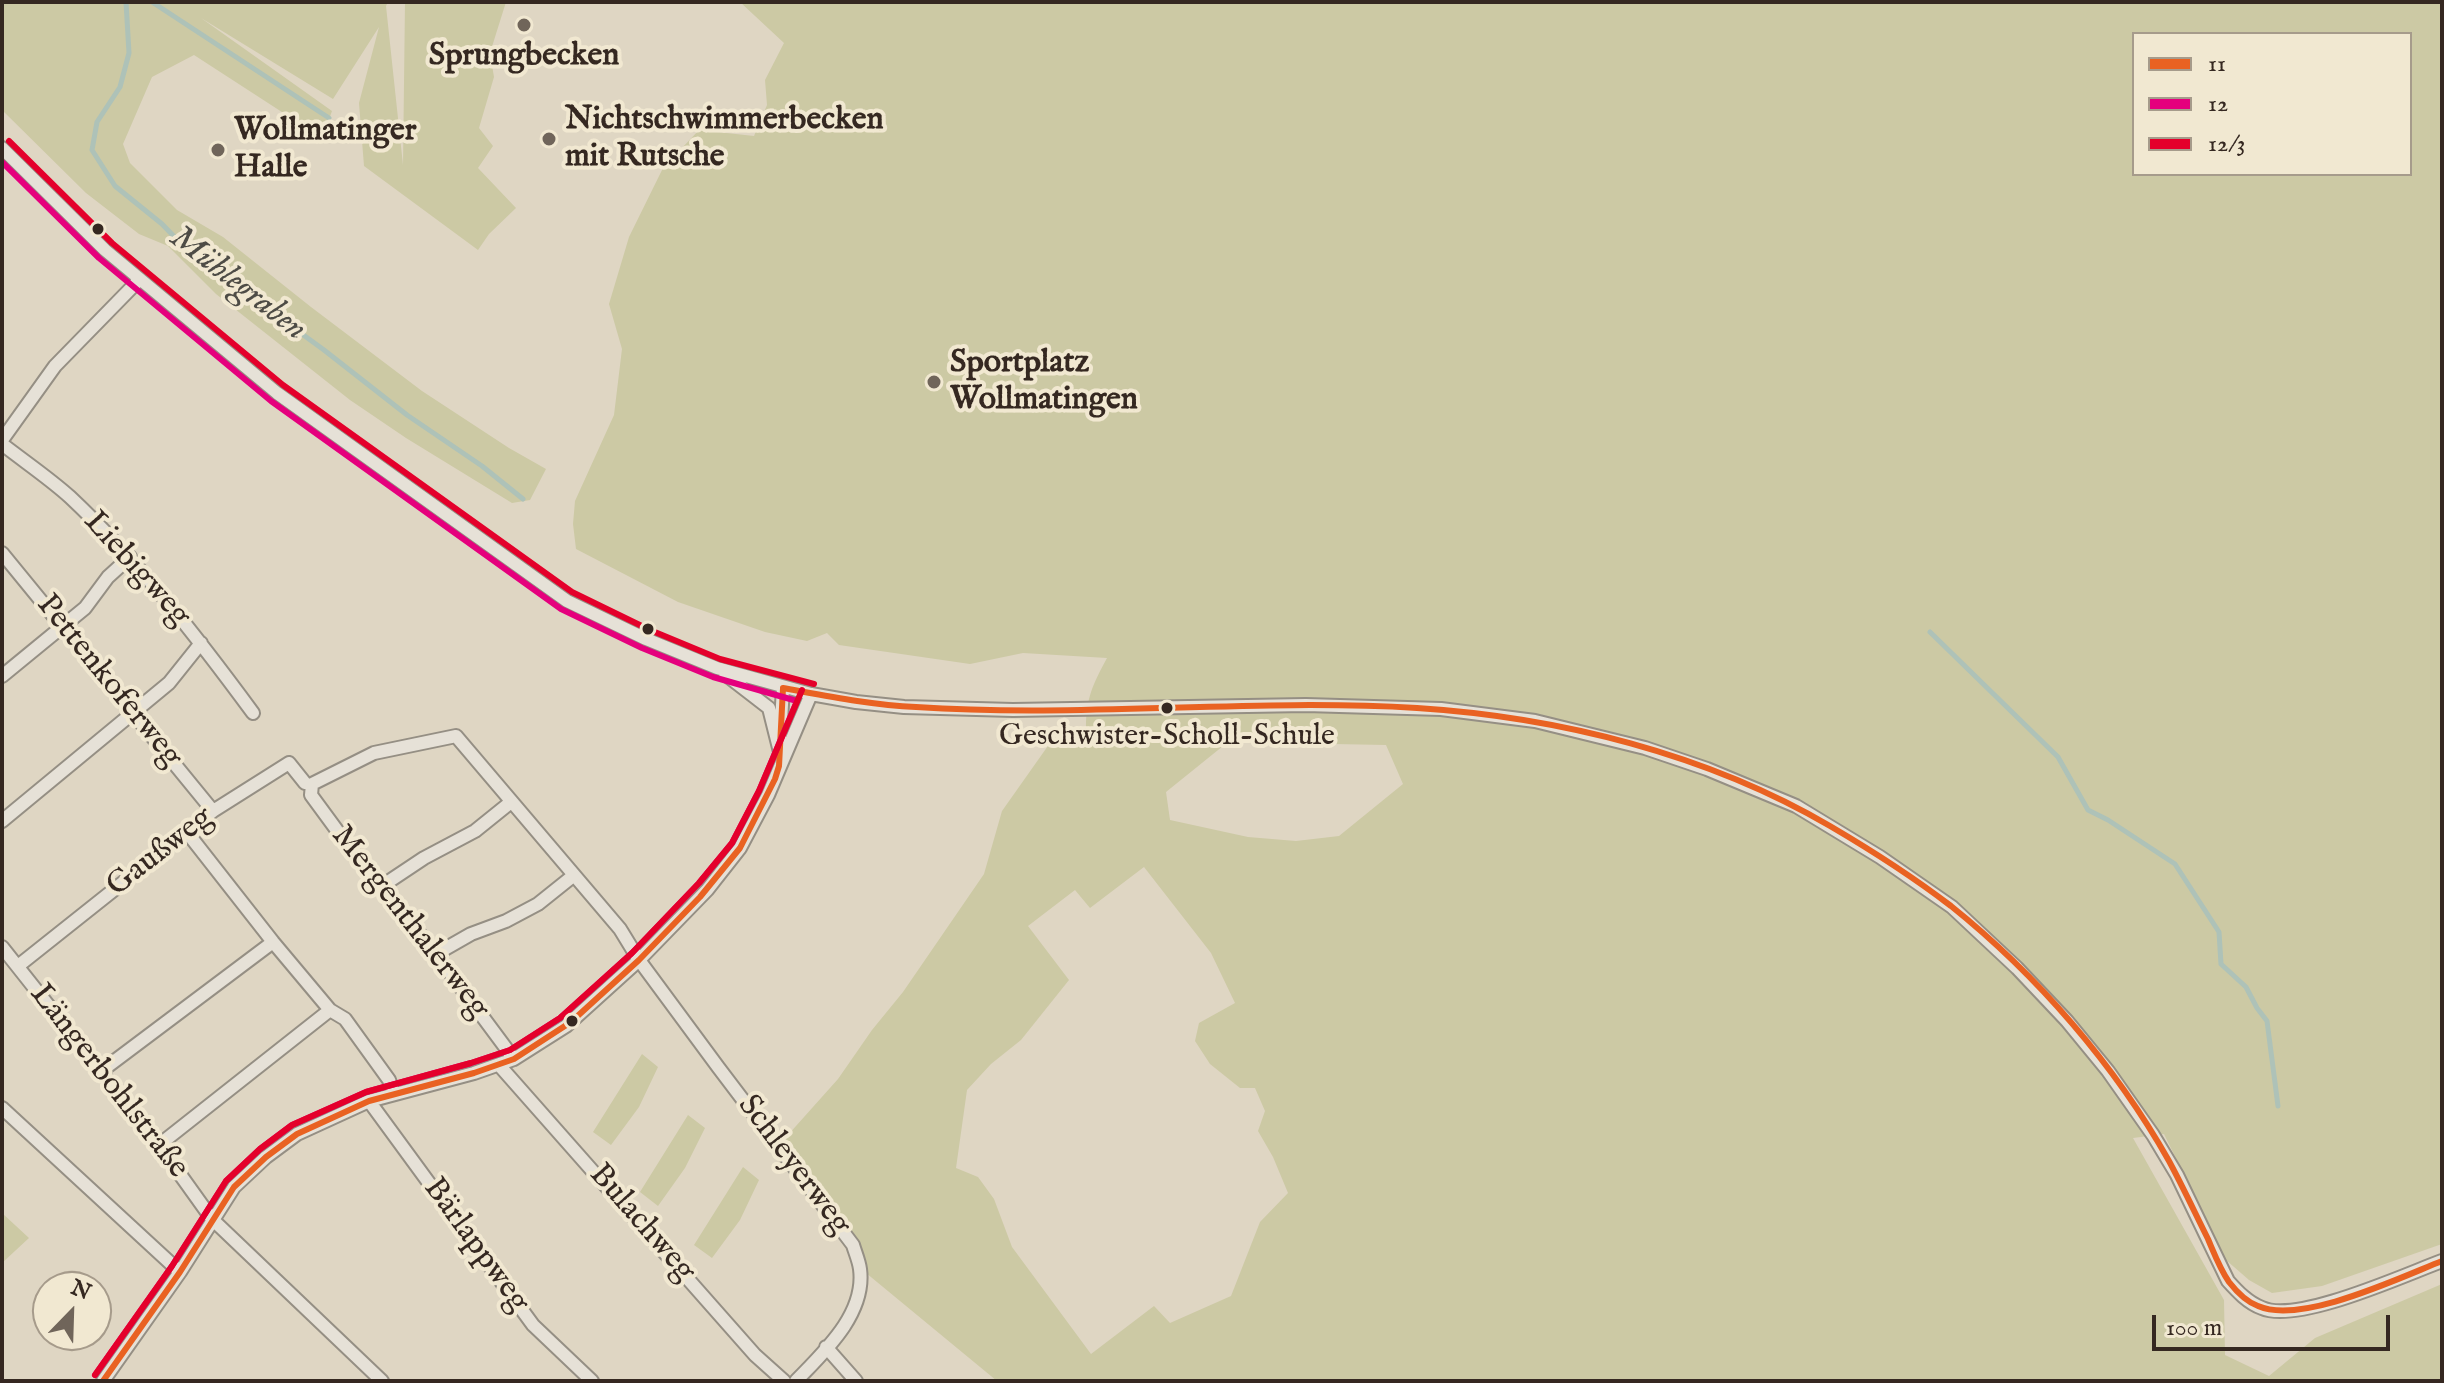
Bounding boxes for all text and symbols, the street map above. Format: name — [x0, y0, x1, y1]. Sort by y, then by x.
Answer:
marker: Sprungbecken — [515, 16, 533, 34]
legend — [2132, 32, 2412, 176]
place label: Sprungbecken — [429, 38, 619, 76]
text: 11 — [2208, 49, 2226, 80]
text: 12 — [2208, 89, 2228, 120]
place label: Nichtschwimmerbecken mit Rutsche — [565, 102, 884, 177]
place label: Wollmatinger Halle — [234, 113, 416, 188]
text: 12/3 — [2208, 129, 2245, 160]
marker: Nichtschwimmerbecken mit Rutsche — [540, 130, 558, 148]
marker: Wollmatinger Halle — [209, 141, 227, 159]
water label: Mühlegraben — [160, 219, 314, 351]
unlabelled marker — [90, 221, 106, 237]
place label: Sportplatz Wollmatingen — [950, 345, 1138, 420]
marker: Sportplatz Wollmatingen — [925, 373, 943, 391]
street label: Liebigweg — [74, 504, 198, 636]
street label: Pettenkoferweg — [27, 588, 189, 776]
unlabelled marker — [640, 621, 656, 637]
marker: Geschwister-Scholl-Schule — [1159, 700, 1175, 716]
place label: Geschwister-Scholl-Schule — [999, 720, 1335, 756]
street label: Gaußweg — [100, 800, 222, 906]
street label: Mergenthalerweg — [322, 819, 496, 1027]
street label: Längerbohlstraße — [20, 977, 196, 1187]
unlabelled marker — [564, 1013, 580, 1029]
street label: Schleyerweg — [728, 1088, 858, 1244]
street label: Bulachweg — [579, 1157, 703, 1291]
street label: Bärlappweg — [413, 1171, 537, 1321]
north arrow — [32, 1271, 112, 1351]
text: N — [66, 1274, 95, 1307]
scale bar — [2156, 1299, 2394, 1349]
text: 100 m — [2166, 1313, 2222, 1344]

